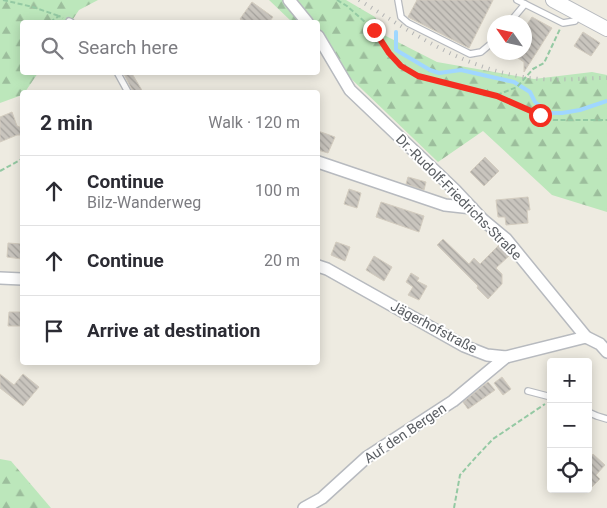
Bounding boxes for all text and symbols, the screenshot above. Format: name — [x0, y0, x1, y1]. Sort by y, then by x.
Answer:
north arrow — [487, 15, 532, 60]
route end — [363, 19, 386, 42]
search box — [20, 20, 320, 75]
icon: search — [38, 34, 66, 62]
text: Search here — [78, 36, 178, 59]
route start — [529, 104, 552, 127]
text: 2 min — [40, 111, 93, 135]
text: Walk · 120 m — [208, 113, 300, 132]
street label: Dr.-Rudolf-Friedrichs-Straße — [393, 131, 525, 263]
text: Continue — [87, 170, 164, 193]
icon: ahead — [40, 177, 68, 205]
text: 100 m — [255, 181, 300, 200]
text: Bilz-Wanderweg — [87, 193, 201, 212]
icon: ahead — [40, 247, 68, 275]
text: Continue — [87, 249, 164, 272]
text: 20 m — [264, 251, 300, 270]
street label: Jägerhofstraße — [388, 298, 480, 356]
icon: arrive — [40, 317, 68, 345]
text: Arrive at destination — [87, 319, 260, 342]
map controls — [547, 358, 592, 493]
button: + — [547, 358, 592, 403]
street label: Auf den Bergen — [361, 400, 449, 466]
button: − — [547, 403, 592, 448]
button: locate — [547, 448, 592, 493]

